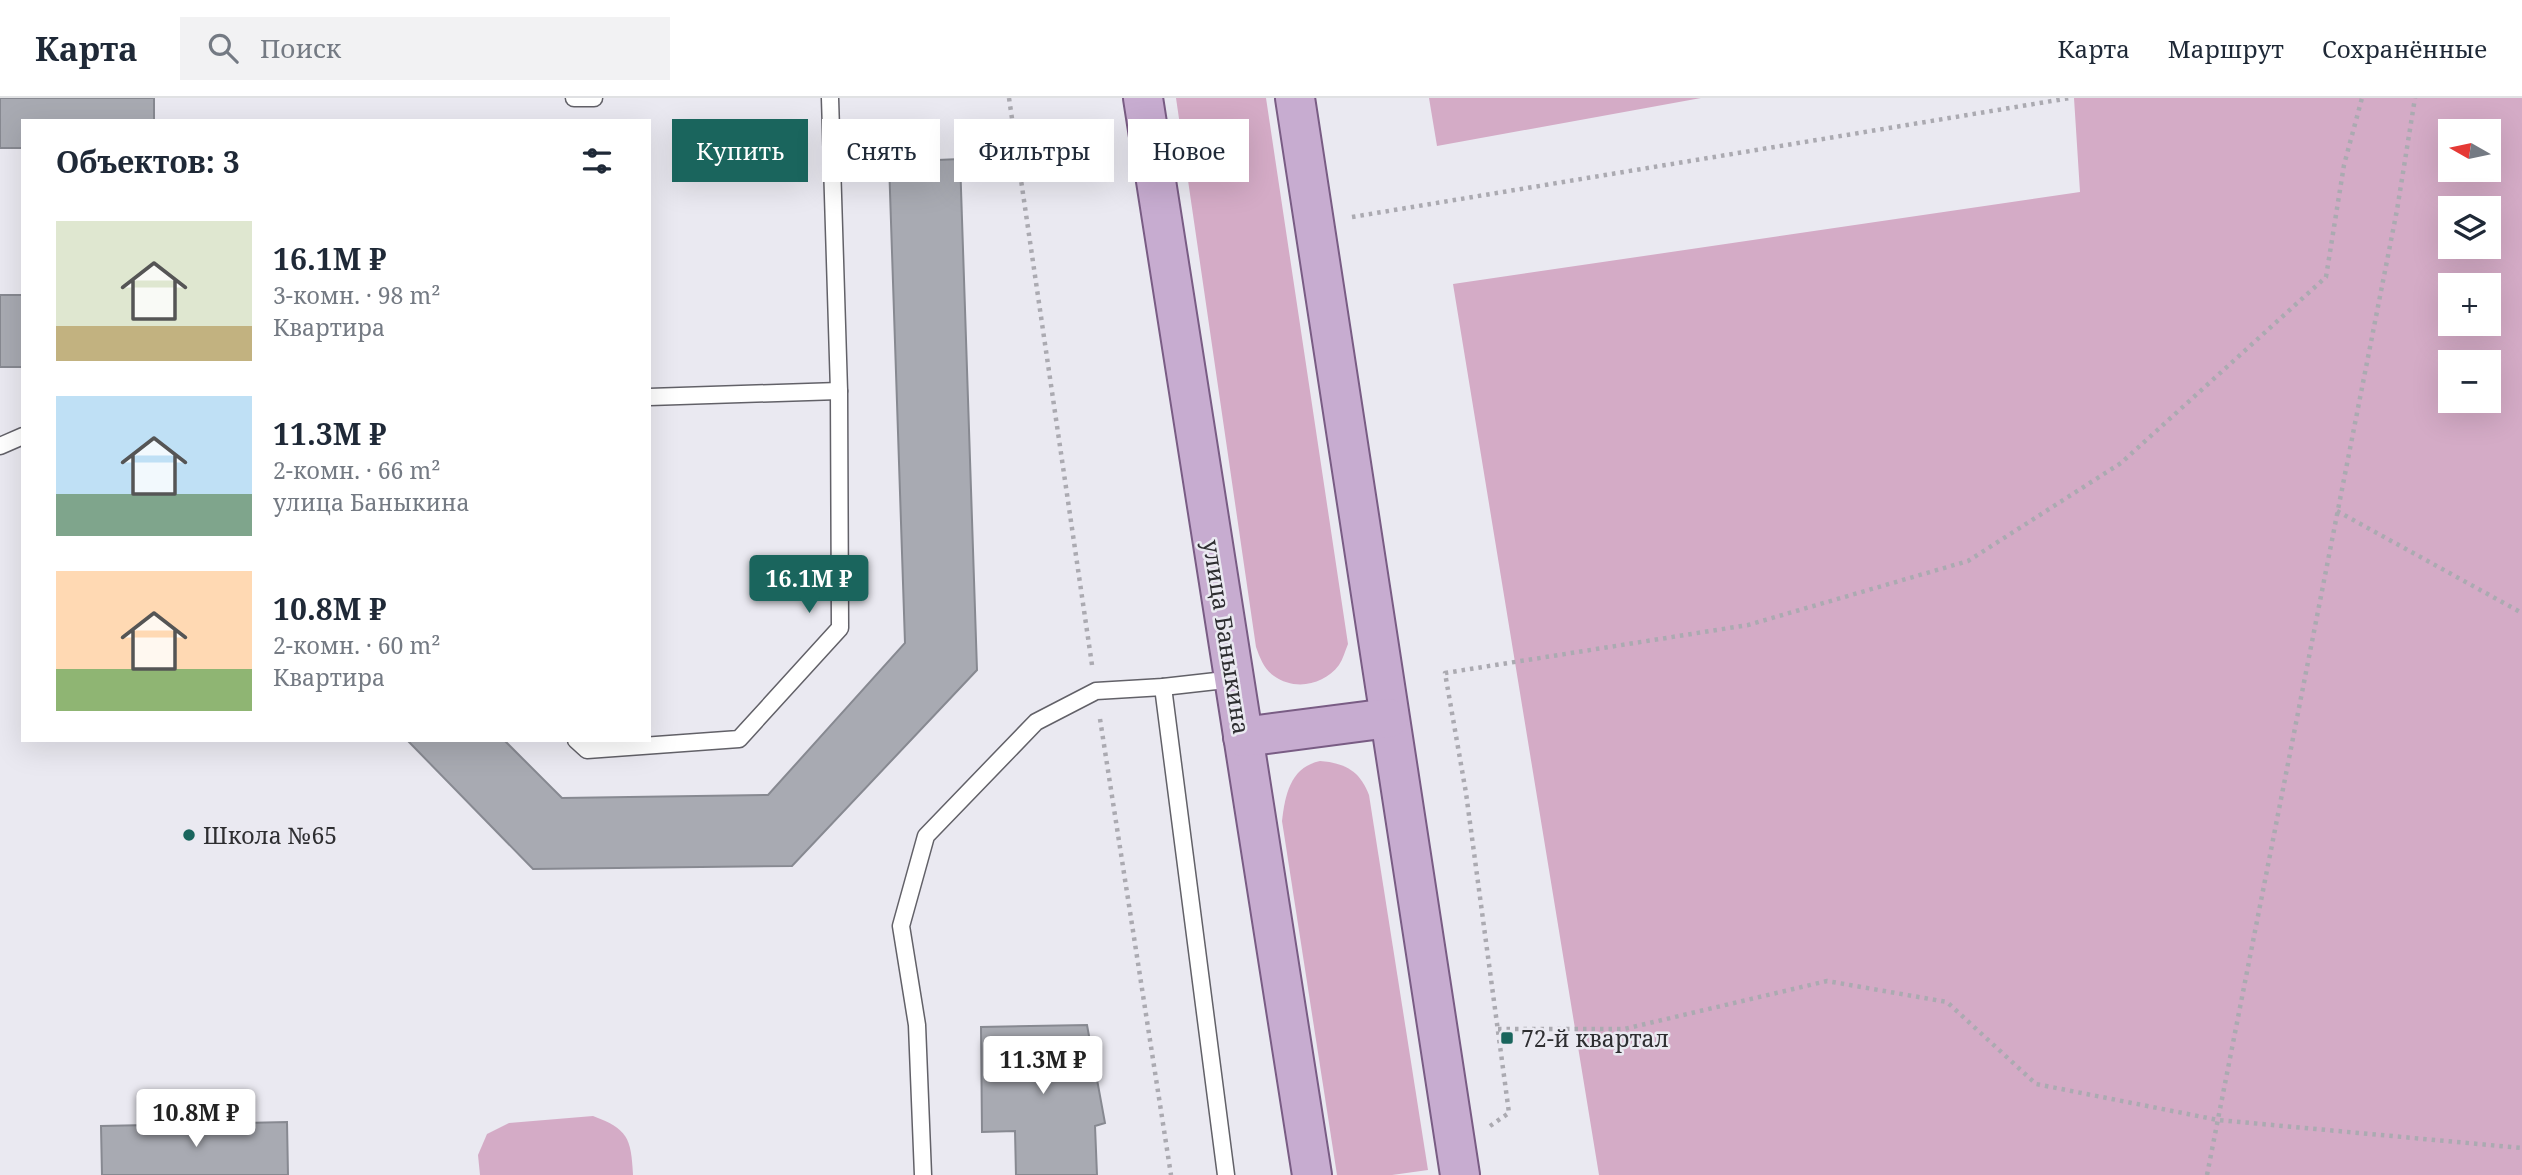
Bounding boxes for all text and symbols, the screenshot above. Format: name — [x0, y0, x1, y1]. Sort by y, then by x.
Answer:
search box — [180, 17, 670, 80]
text: Карта — [35, 26, 138, 71]
icon: search — [204, 29, 242, 67]
text: Поиск — [260, 30, 341, 66]
text: Карта — [2058, 32, 2130, 65]
text: Маршрут — [2168, 32, 2284, 65]
text: Сохранённые — [2322, 32, 2487, 65]
chip: Купить — [672, 119, 808, 182]
chip: Снять — [822, 119, 940, 182]
chip: Фильтры — [954, 119, 1114, 182]
chip: Новое — [1128, 119, 1249, 182]
north arrow — [2438, 119, 2501, 182]
map controls — [2438, 119, 2501, 413]
text: Объектов: 3 — [56, 141, 240, 182]
icon: filters — [578, 142, 616, 180]
button: layers — [2438, 196, 2501, 259]
text: 16.1M ₽ — [273, 238, 387, 279]
icon: home — [112, 249, 196, 333]
button: + — [2438, 273, 2501, 336]
text: 3-комн. · 98 m² — [273, 279, 440, 311]
text: Квартира — [273, 311, 385, 343]
button: − — [2438, 350, 2501, 413]
text: 11.3M ₽ — [273, 413, 387, 454]
icon: home — [112, 424, 196, 508]
text: 2-комн. · 66 m² — [273, 454, 440, 486]
text: улица Баныкина — [273, 486, 470, 518]
street label: улица Баныкина — [1196, 537, 1258, 737]
pin: 16.1M ₽ — [744, 556, 874, 615]
text: 16.1M ₽ — [765, 562, 853, 594]
text: 10.8M ₽ — [273, 588, 387, 629]
icon: home — [112, 599, 196, 683]
text: 2-комн. · 60 m² — [273, 629, 440, 661]
text: Квартира — [273, 661, 385, 693]
place label: Школа №65 — [203, 819, 337, 851]
marker: Школа №65 — [181, 827, 197, 843]
place label: 72-й квартал — [1521, 1022, 1669, 1054]
marker: 72-й квартал — [1499, 1030, 1515, 1046]
pin: 11.3M ₽ — [978, 1037, 1108, 1096]
text: 11.3M ₽ — [999, 1043, 1087, 1075]
pin: 10.8M ₽ — [131, 1090, 261, 1149]
text: 10.8M ₽ — [152, 1096, 240, 1128]

